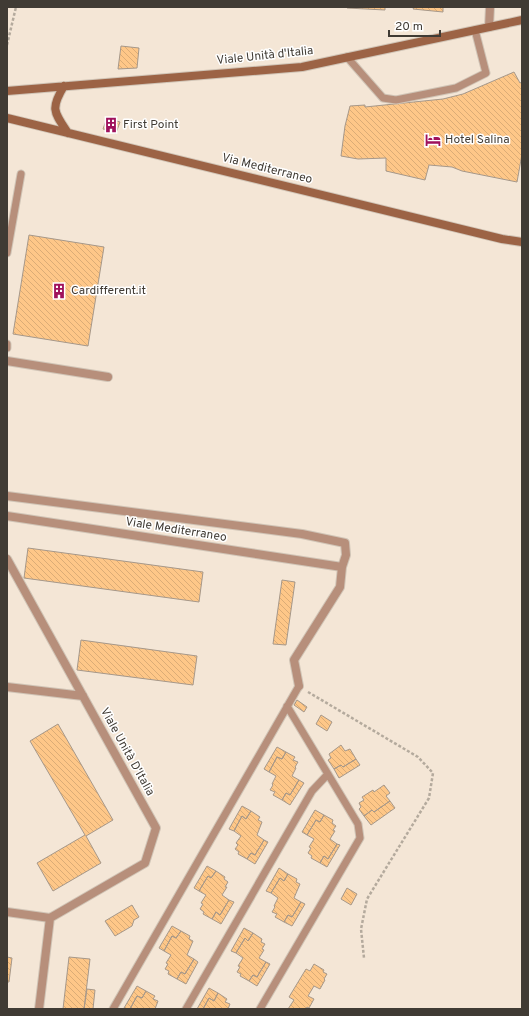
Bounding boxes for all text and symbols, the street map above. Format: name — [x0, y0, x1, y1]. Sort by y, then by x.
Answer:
scale bar — [389, 12, 440, 38]
text: 20 m — [395, 19, 423, 35]
street label: Viale Unità d'Italia — [216, 43, 314, 69]
building icon: First Point — [102, 116, 120, 134]
place label: First Point — [123, 117, 179, 133]
hotel icon: Hotel Salina — [424, 131, 442, 149]
place label: Hotel Salina — [445, 132, 510, 148]
street label: Via Mediterraneo — [220, 150, 314, 188]
building icon: Cardifferent.it — [50, 282, 68, 300]
place label: Cardifferent.it — [71, 283, 146, 299]
street label: Viale Mediterraneo — [124, 514, 228, 546]
street label: Viale Unità D'Italia — [96, 705, 158, 799]

